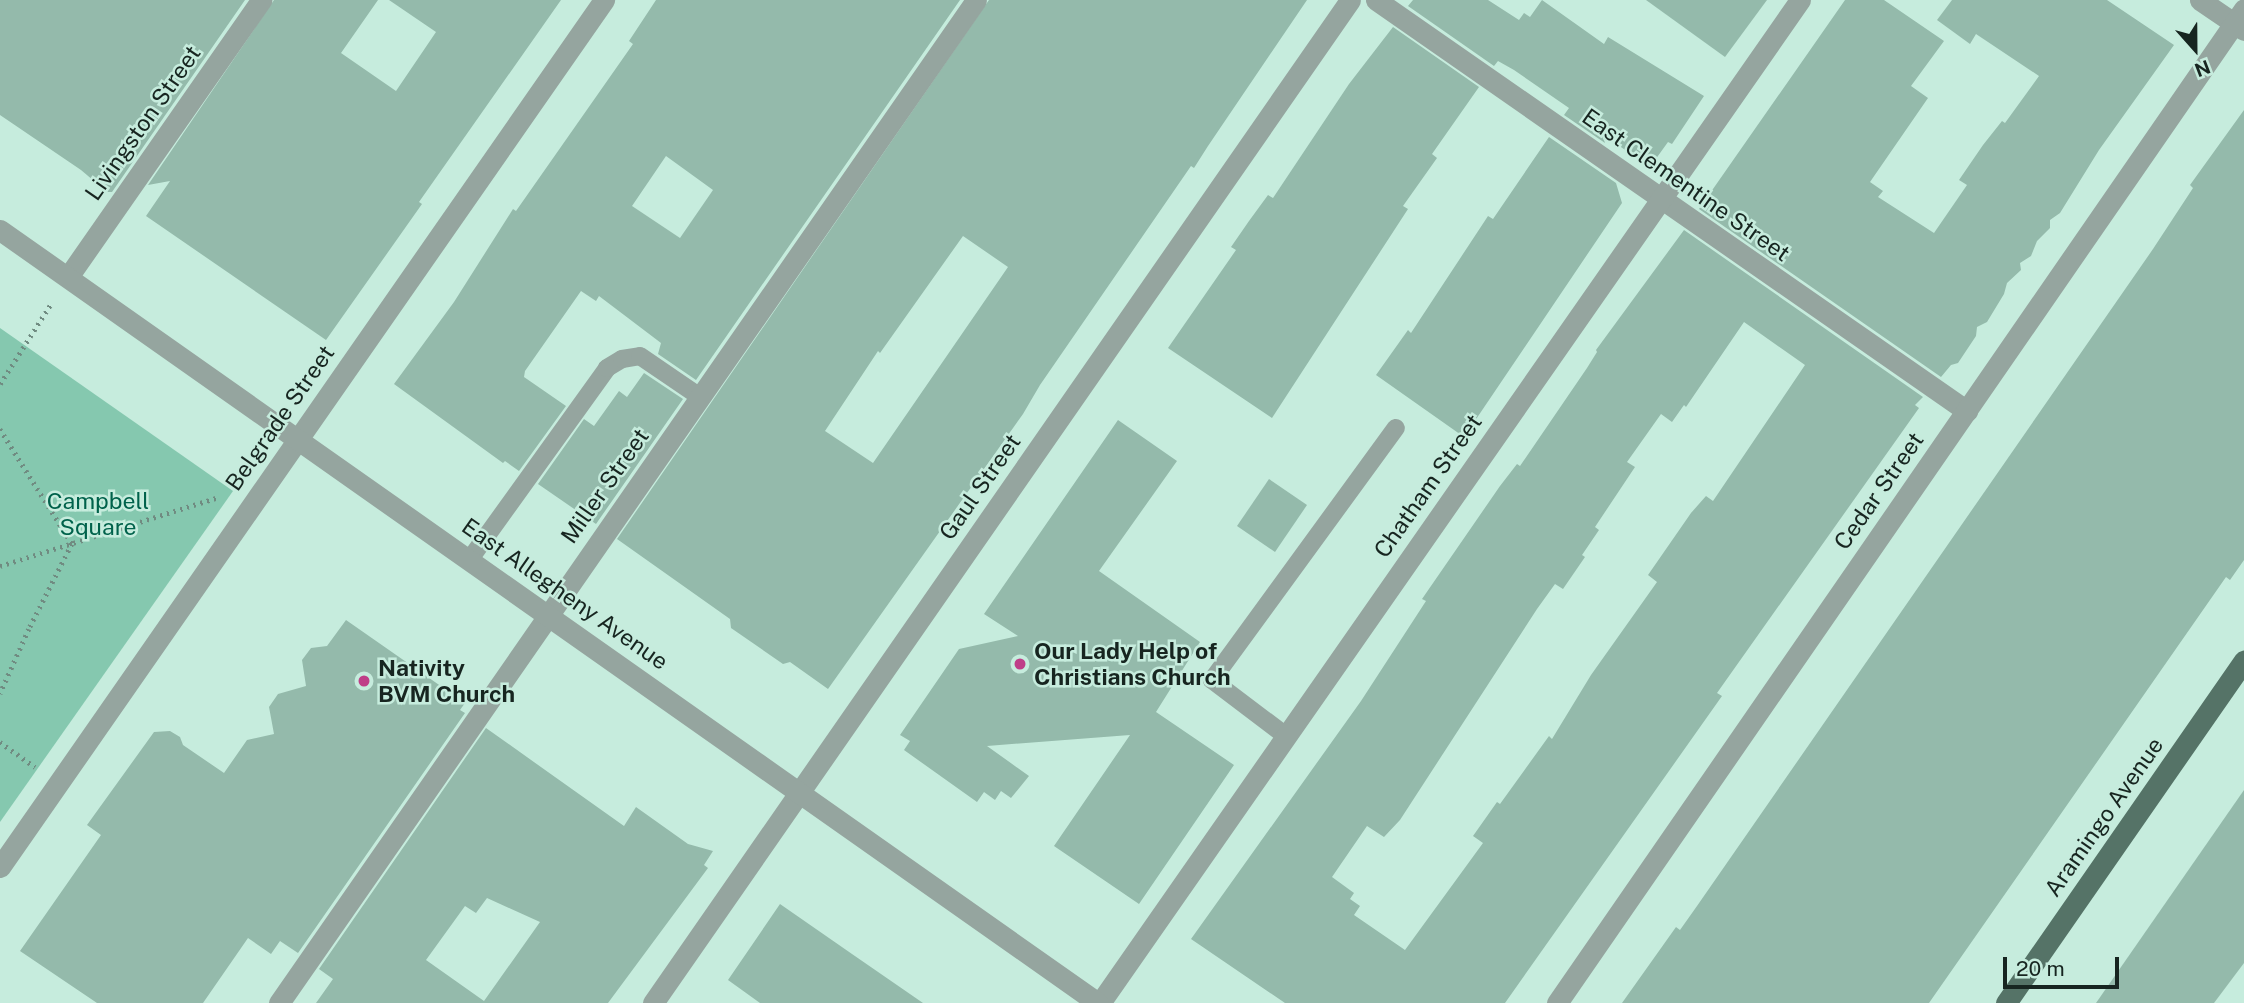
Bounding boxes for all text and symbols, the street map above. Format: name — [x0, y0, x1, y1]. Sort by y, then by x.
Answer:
north arrow — [2160, 14, 2230, 84]
street label: Livingston Street — [79, 40, 207, 206]
text: N — [2192, 56, 2213, 82]
street label: East Clementine Street — [1577, 103, 1795, 267]
street label: Belgrade Street — [220, 340, 340, 496]
street label: Chatham Street — [1368, 409, 1488, 563]
street label: Miller Street — [555, 423, 655, 549]
street label: Cedar Street — [1828, 427, 1930, 555]
street label: Gaul Street — [933, 429, 1027, 545]
park label: Campbell Square — [47, 487, 149, 541]
street label: East Allegheny Avenue — [457, 512, 673, 676]
place label: Our Lady Help of Christians Church — [1034, 637, 1231, 691]
place label: Nativity BVM Church — [378, 654, 515, 708]
marker: Our Lady Help of Christians Church — [1012, 656, 1028, 672]
marker: Nativity BVM Church — [356, 673, 372, 689]
street label: Aramingo Avenue — [2039, 732, 2169, 902]
scale bar — [2006, 944, 2122, 988]
text: 20 m — [2016, 956, 2065, 981]

